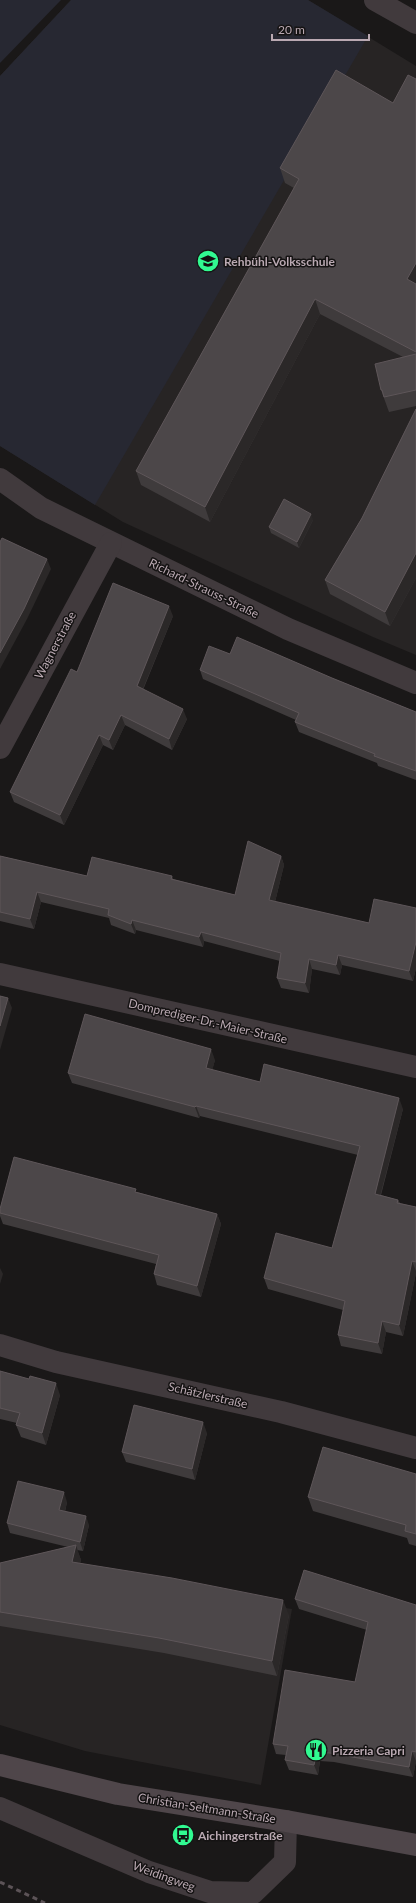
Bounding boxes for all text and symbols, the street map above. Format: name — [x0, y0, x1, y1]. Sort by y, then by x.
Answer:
scale bar — [272, 16, 369, 42]
text: 20 m — [278, 22, 305, 37]
school or university icon: Rehbühl-Volksschule — [195, 248, 221, 274]
place label: Rehbühl-Volksschule — [224, 254, 335, 269]
street label: Richard-Strauss-Straße — [147, 555, 261, 621]
street label: Wagnerstraße — [31, 609, 79, 681]
street label: Domprediger-Dr.-Maier-Straße — [127, 995, 289, 1047]
street label: Schätzlerstraße — [167, 1379, 249, 1411]
restaurant icon: Pizzeria Capri — [303, 1737, 329, 1763]
place label: Pizzeria Capri — [332, 1743, 405, 1758]
street label: Christian-Seltmann-Straße — [137, 1790, 277, 1826]
bus stop icon: Aichingerstraße — [170, 1822, 196, 1848]
place label: Aichingerstraße — [197, 1828, 283, 1843]
street label: Weidingweg — [131, 1858, 197, 1894]

